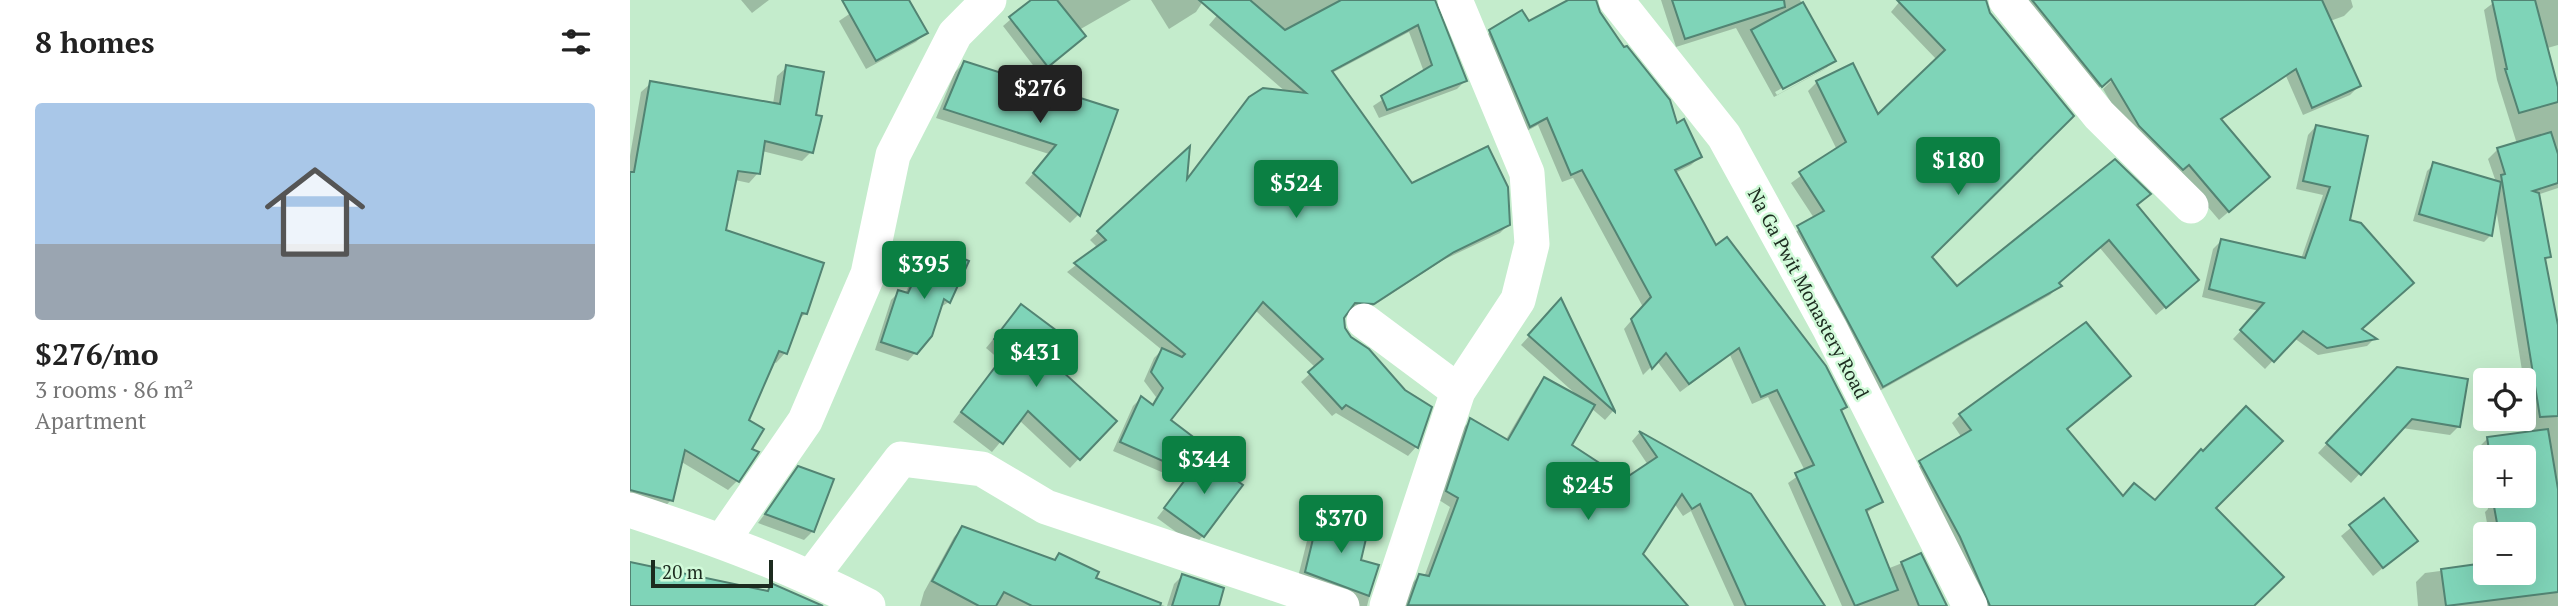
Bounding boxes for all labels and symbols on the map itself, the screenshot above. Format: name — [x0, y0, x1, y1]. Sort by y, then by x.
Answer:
pin: $276 — [999, 66, 1081, 125]
pin: $180 — [1917, 138, 1999, 197]
pin: $524 — [1255, 160, 1337, 220]
street label: Na Ga Pwit Monastery Road — [1743, 183, 1875, 403]
pin: $395 — [883, 242, 965, 301]
pin: $431 — [995, 330, 1077, 389]
pin: $344 — [1163, 436, 1245, 496]
pin: $245 — [1547, 462, 1629, 522]
pin: $370 — [1300, 496, 1382, 555]
scale bar — [651, 557, 774, 589]

